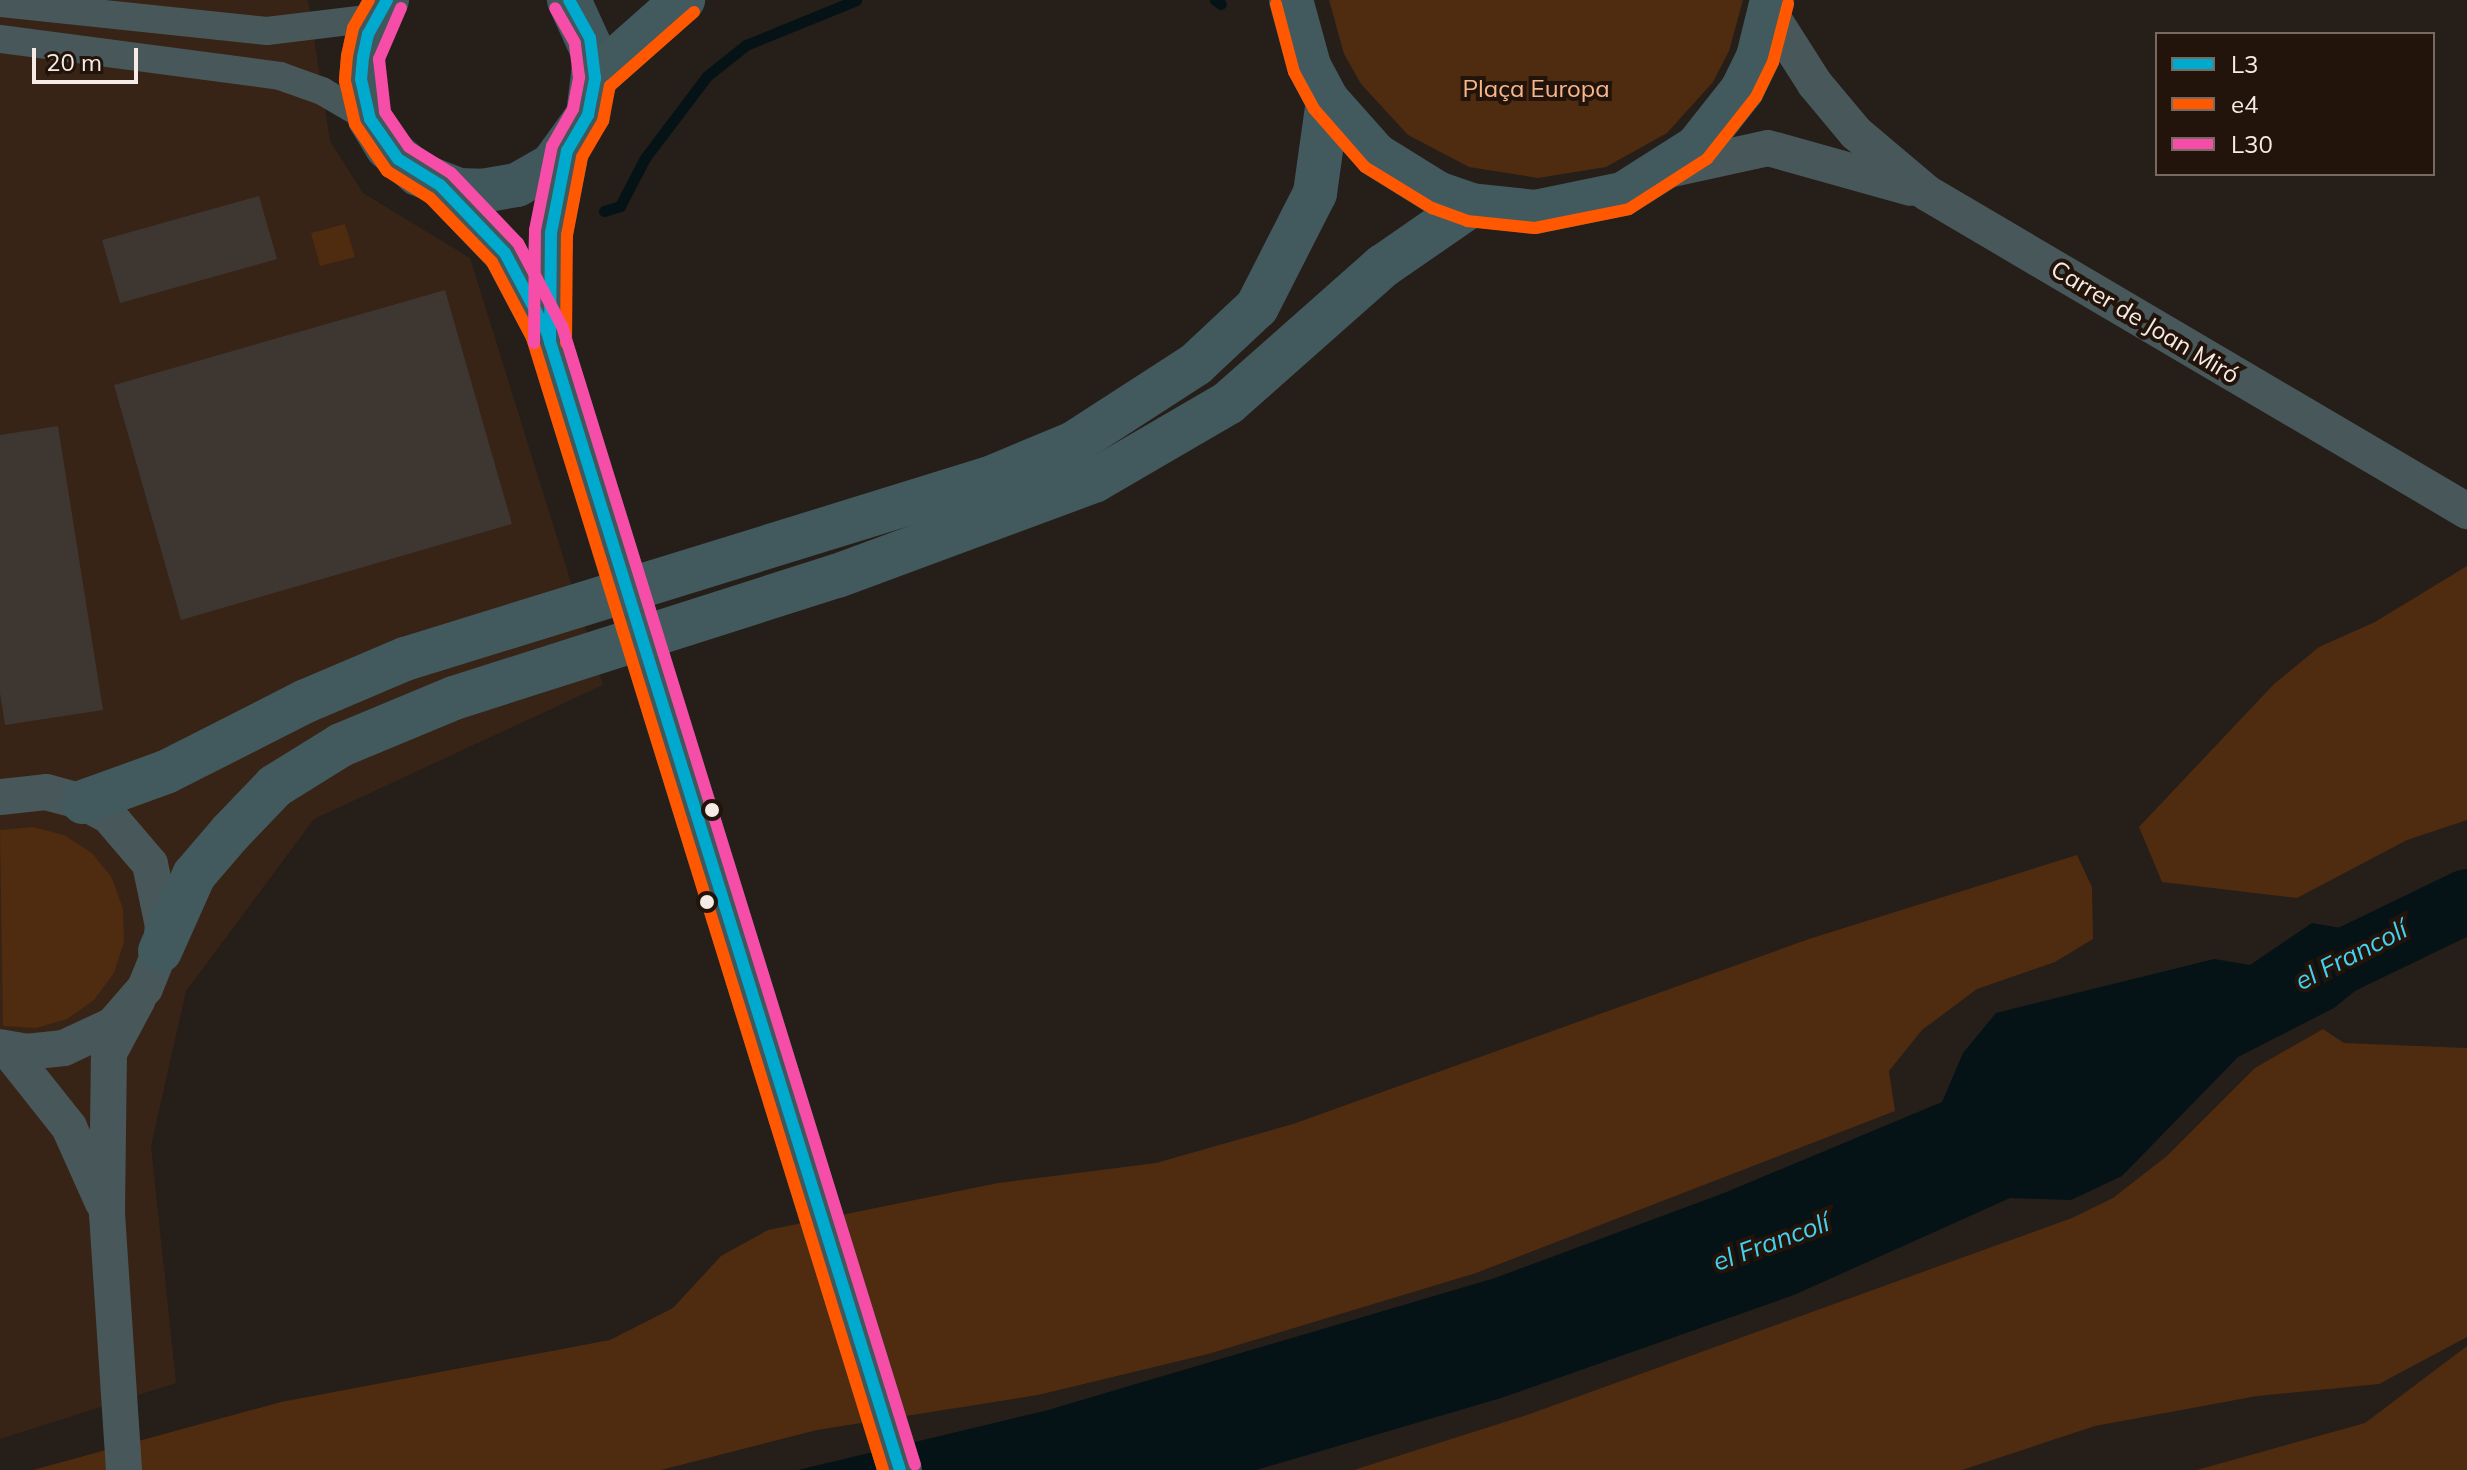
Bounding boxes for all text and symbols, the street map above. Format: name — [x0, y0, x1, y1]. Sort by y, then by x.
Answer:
scale bar — [36, 32, 142, 82]
legend — [2155, 32, 2435, 176]
text: 20 m — [46, 47, 102, 77]
text: L3 — [2231, 49, 2258, 79]
park label: Plaça Europa — [1462, 75, 1610, 103]
text: e4 — [2231, 89, 2258, 119]
text: L30 — [2231, 129, 2273, 159]
street label: Carrer de Joan Miró — [2046, 254, 2244, 390]
unlabelled marker — [704, 802, 720, 818]
unlabelled marker — [699, 894, 715, 910]
water label: el Francolí — [2290, 914, 2412, 996]
water label: el Francolí — [1709, 1207, 1833, 1277]

